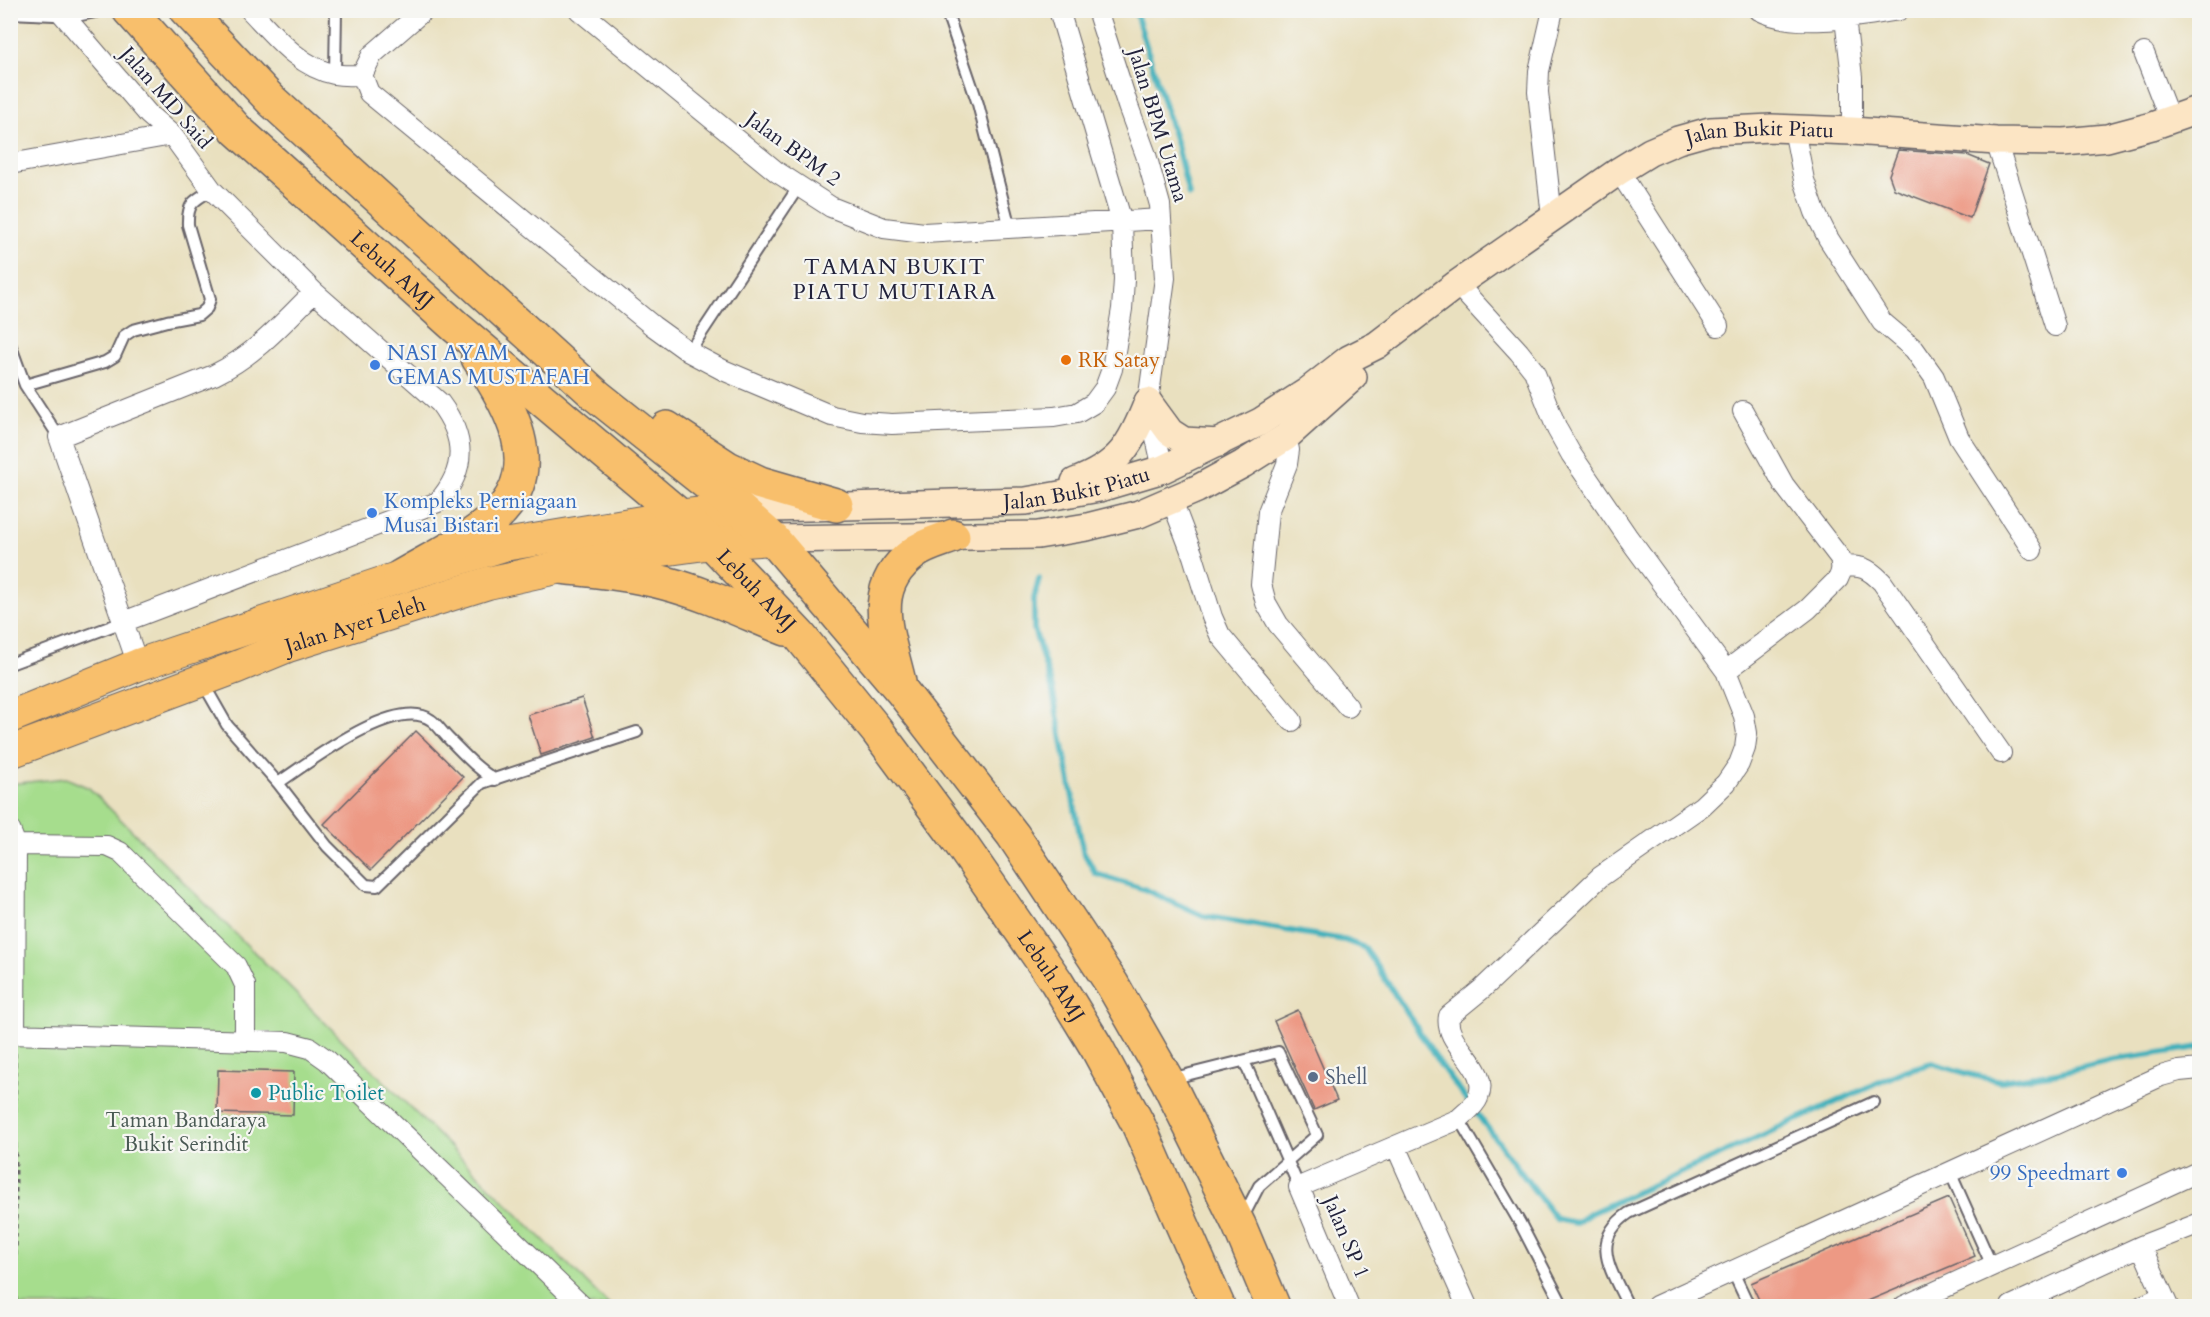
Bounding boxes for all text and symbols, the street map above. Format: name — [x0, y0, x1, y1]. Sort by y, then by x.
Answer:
street label: Jalan MD Said — [111, 38, 219, 156]
street label: Jalan BPM Utama — [1120, 41, 1195, 206]
street label: Jalan BPM 2 — [737, 103, 847, 194]
street label: Jalan Bukit Piatu — [1679, 113, 1834, 153]
street label: Lebuh AMJ — [344, 224, 440, 315]
district label: TAMAN BUKIT PIATU MUTIARA — [793, 252, 997, 307]
place label: NASI AYAM GEMAS MUSTAFAH — [387, 339, 590, 392]
place label: RK Satay — [1078, 346, 1160, 375]
marker: RK Satay — [1059, 353, 1073, 367]
marker: NASI AYAM GEMAS MUSTAFAH — [368, 358, 382, 372]
street label: Jalan Bukit Piatu — [1000, 459, 1153, 516]
place label: Kompleks Perniagaan Musai Bistari — [384, 487, 577, 540]
marker: Kompleks Perniagaan Musai Bistari — [365, 506, 379, 520]
street label: Lebuh AMJ — [710, 542, 803, 638]
street label: Jalan Ayer Leleh — [278, 589, 430, 661]
street label: Lebuh AMJ — [1011, 924, 1092, 1027]
place label: Shell — [1325, 1063, 1367, 1092]
marker: Shell — [1306, 1070, 1320, 1084]
place label: Public Toilet — [268, 1079, 384, 1108]
marker: Public Toilet — [249, 1086, 263, 1100]
park label: Taman Bandaraya Bukit Serindit — [105, 1106, 267, 1159]
place label: 99 Speedmart — [1990, 1159, 2110, 1188]
marker: 99 Speedmart — [2115, 1166, 2129, 1180]
street label: Jalan SP 1 — [1314, 1188, 1376, 1283]

